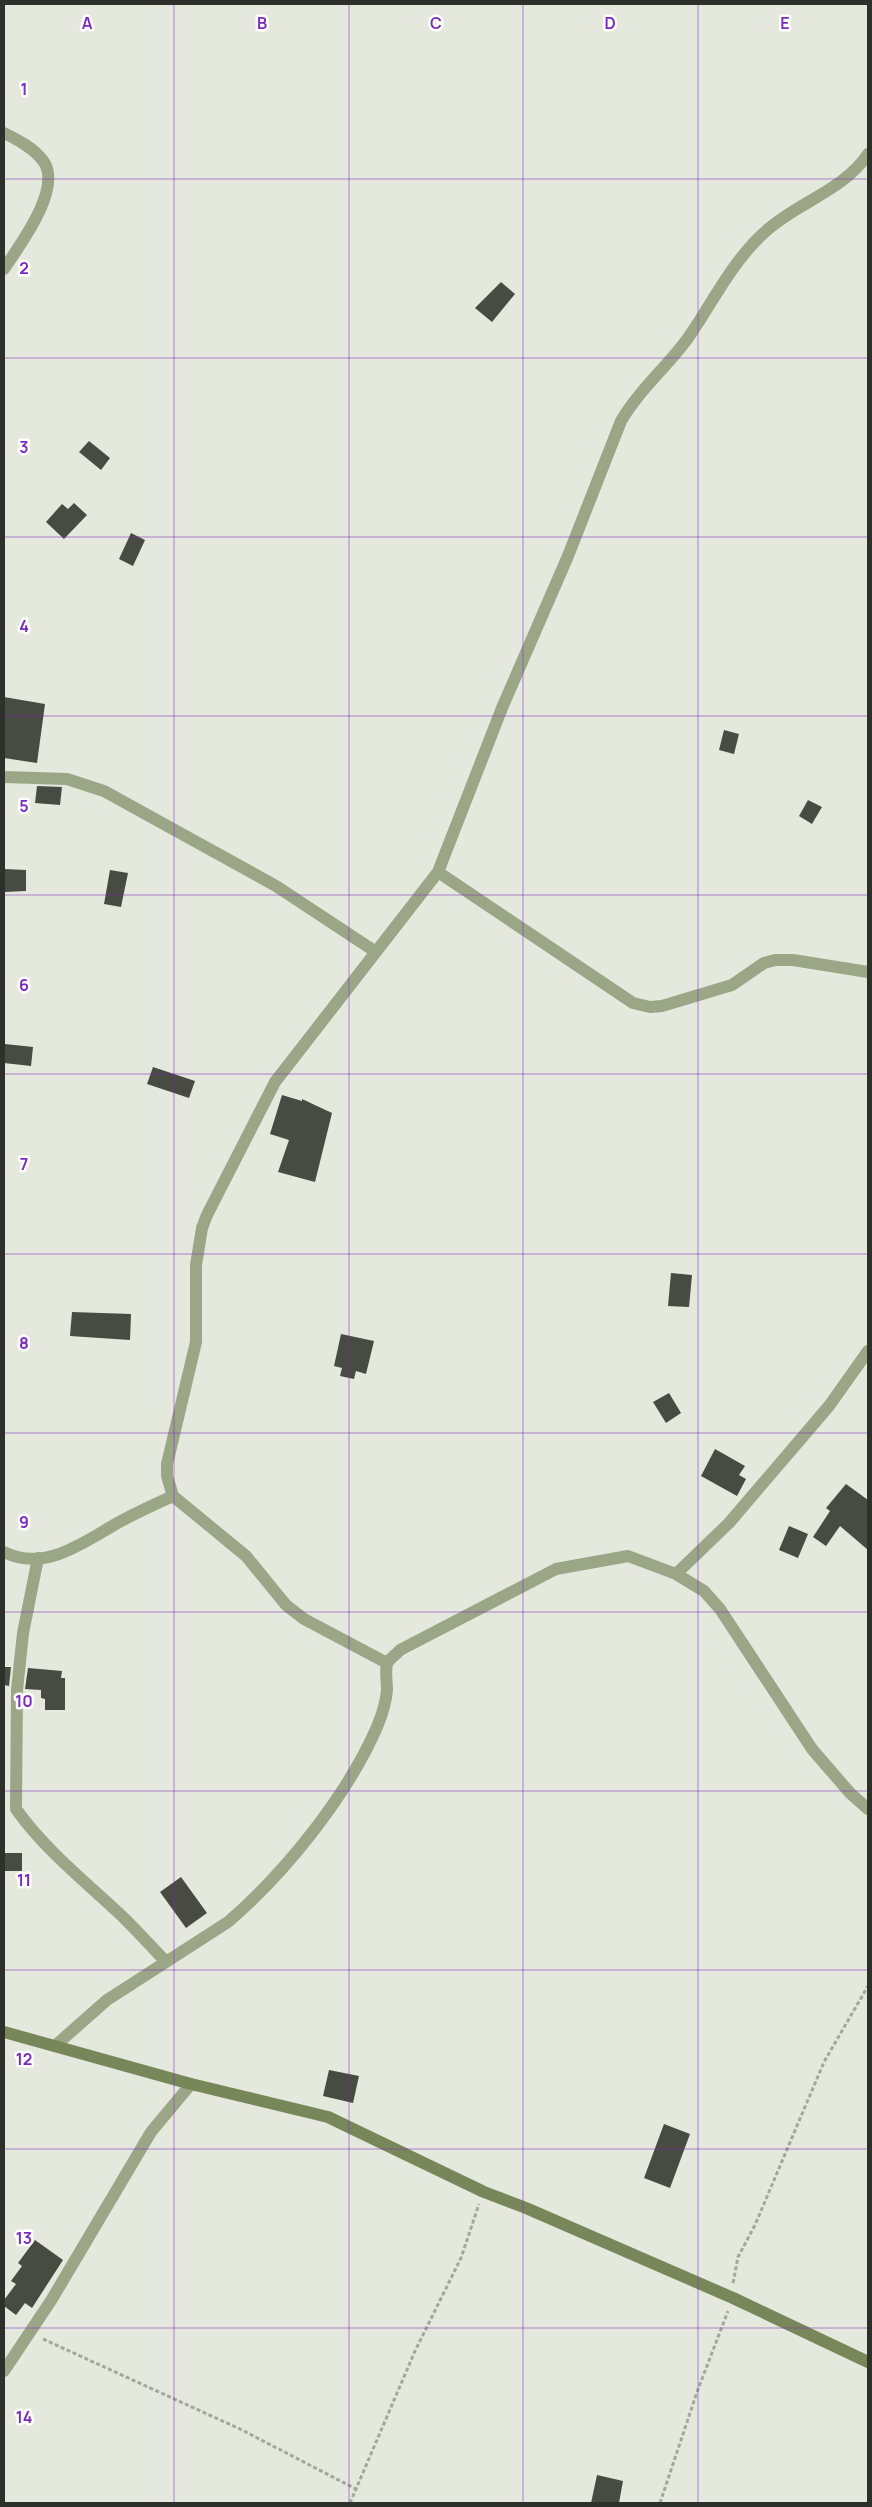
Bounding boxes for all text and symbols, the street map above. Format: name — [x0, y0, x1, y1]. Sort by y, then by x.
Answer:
text: A — [82, 12, 93, 34]
text: B — [257, 12, 267, 34]
text: C — [430, 12, 442, 34]
text: D — [604, 12, 616, 34]
text: E — [780, 12, 790, 34]
text: 1 — [20, 78, 28, 100]
text: 2 — [19, 257, 29, 279]
text: 3 — [19, 436, 29, 458]
text: 4 — [19, 615, 29, 637]
text: 5 — [19, 795, 29, 817]
text: 6 — [19, 974, 29, 996]
text: 7 — [20, 1153, 28, 1175]
text: 8 — [19, 1332, 29, 1354]
text: 9 — [19, 1511, 29, 1533]
text: 10 — [15, 1690, 33, 1712]
text: 11 — [17, 1869, 31, 1891]
text: 12 — [16, 2048, 32, 2070]
text: 13 — [16, 2227, 32, 2249]
text: 14 — [16, 2406, 32, 2428]

